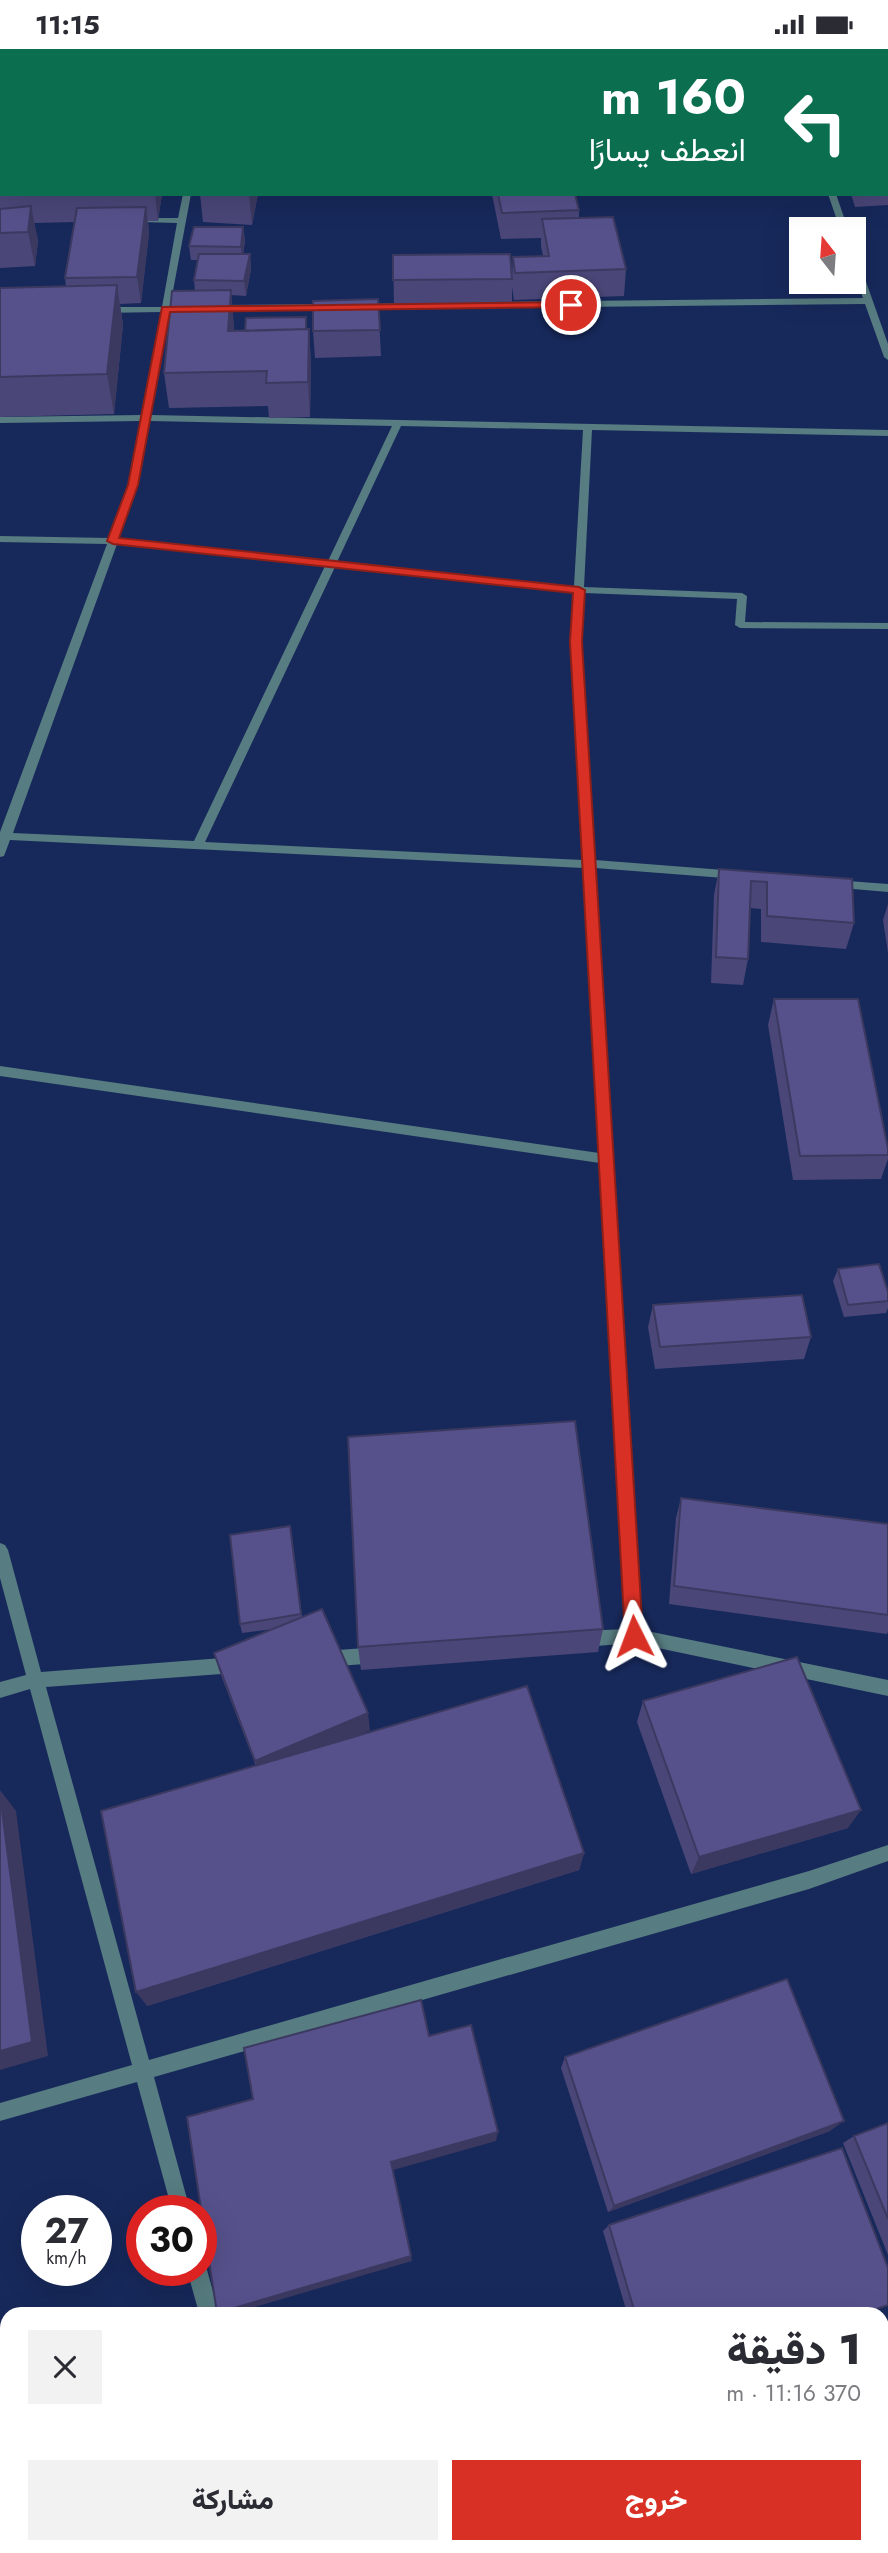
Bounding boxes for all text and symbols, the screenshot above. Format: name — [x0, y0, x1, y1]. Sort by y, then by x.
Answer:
text: 11:15 — [35, 6, 100, 44]
text: 160 m — [601, 62, 746, 132]
icon: left — [770, 77, 861, 168]
text: انعطف يسارًا — [589, 127, 746, 173]
north arrow — [789, 217, 866, 294]
map controls — [789, 217, 866, 294]
pin — [541, 275, 601, 335]
icon: arrive — [552, 286, 590, 324]
position arrow — [597, 1599, 671, 1673]
speed limit sign: 30 — [126, 2195, 217, 2286]
text: 27 — [44, 2206, 89, 2256]
text: km/h — [46, 2245, 87, 2271]
text: 1 دقيقة — [727, 2319, 861, 2380]
button: close — [28, 2330, 102, 2404]
text: 370 m · 11:16 — [726, 2376, 861, 2410]
button: مشاركة — [28, 2460, 438, 2540]
button: خروج — [452, 2460, 861, 2540]

